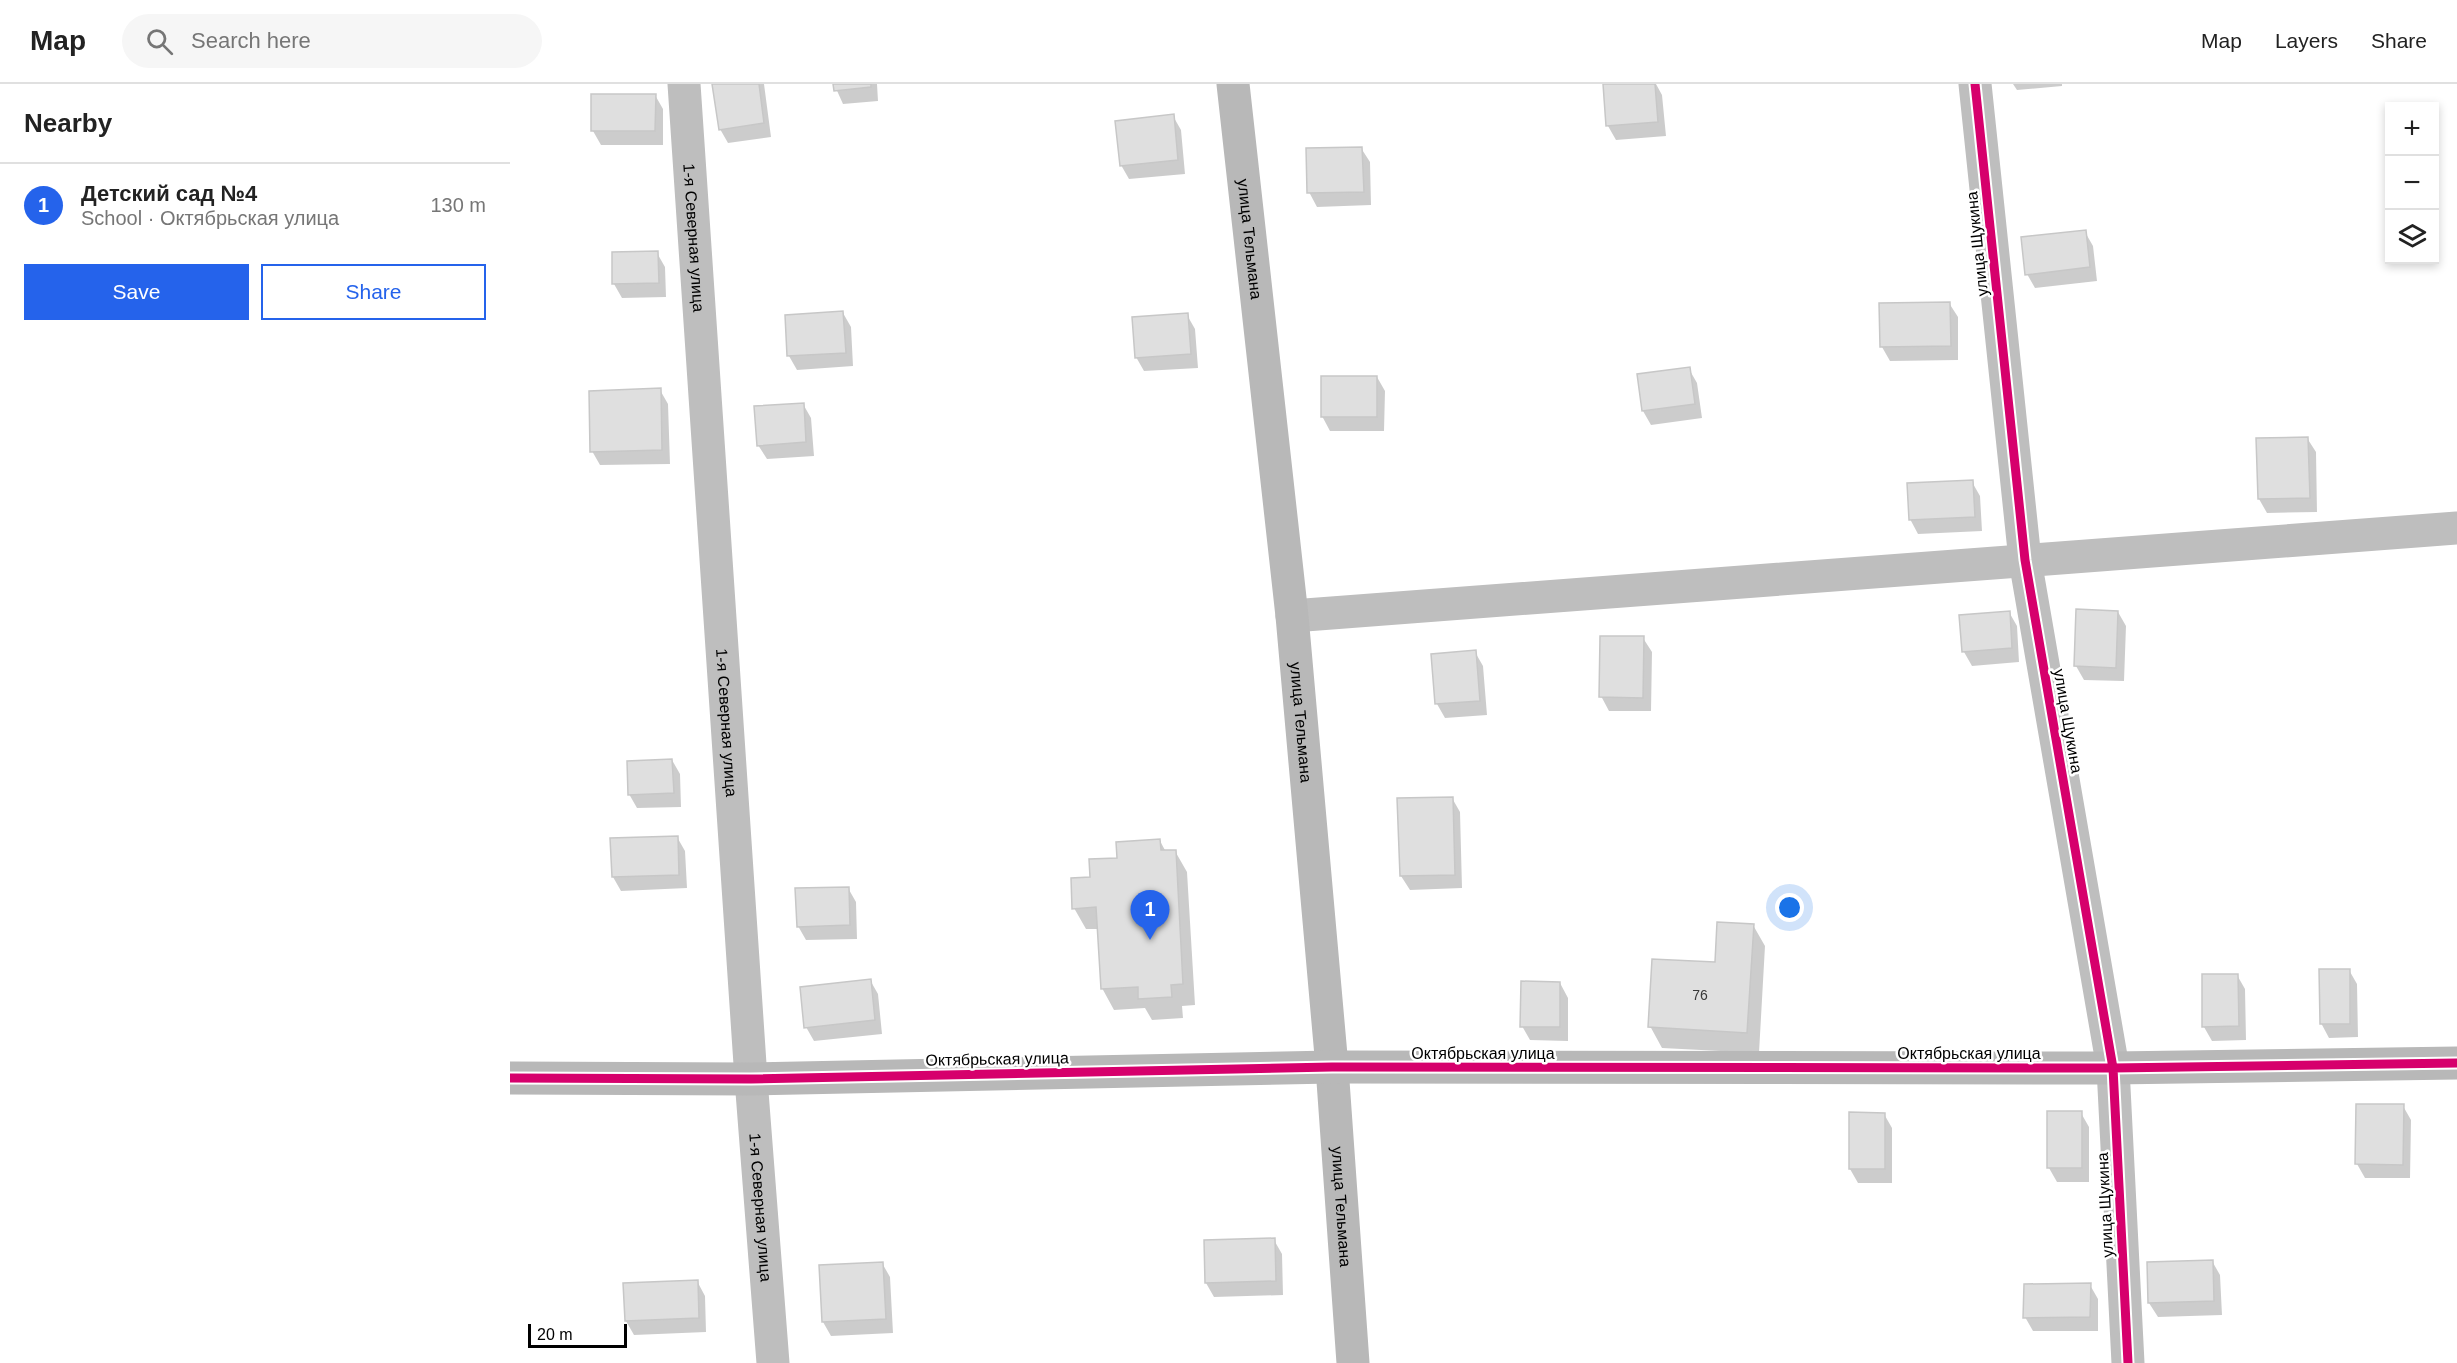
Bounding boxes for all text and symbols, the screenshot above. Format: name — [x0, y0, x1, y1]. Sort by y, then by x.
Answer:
search box — [122, 14, 542, 68]
text: Map — [30, 25, 86, 56]
icon: search — [143, 25, 176, 58]
text: Search here — [191, 28, 311, 53]
text: Map — [2201, 29, 2242, 52]
text: Layers — [2275, 29, 2338, 52]
text: Share — [2371, 29, 2427, 52]
map controls — [2385, 102, 2439, 264]
button: + — [2385, 102, 2439, 156]
text: Nearby — [24, 108, 112, 138]
button: − — [2385, 156, 2439, 210]
street label: 1-я Северная улица — [681, 163, 708, 313]
street label: улица Тельмана — [1235, 178, 1265, 300]
text: Детский сад №4 — [81, 181, 257, 206]
street label: улица Щукина — [1963, 191, 1991, 297]
text: 1 — [38, 194, 49, 216]
text: 130 m — [430, 194, 486, 216]
text: School · Октябрьская улица — [81, 207, 339, 229]
button: layers — [2385, 210, 2439, 264]
button: Save — [24, 264, 249, 320]
button: Share — [261, 264, 486, 320]
street label: 1-я Северная улица — [714, 648, 740, 797]
street label: улица Тельмана — [1288, 661, 1315, 783]
street label: улица Щукина — [2050, 668, 2086, 775]
pin: 1 — [1130, 890, 1170, 940]
your location — [1775, 893, 1804, 922]
house number: 76 — [1692, 987, 1708, 1003]
street label: Октябрьская улица — [1411, 1045, 1555, 1062]
street label: Октябрьская улица — [1897, 1045, 2041, 1062]
street label: Октябрьская улица — [925, 1049, 1069, 1069]
street label: 1-я Северная улица — [747, 1132, 775, 1282]
street label: улица Тельмана — [1329, 1146, 1355, 1268]
street label: улица Щукина — [2094, 1152, 2116, 1258]
scale bar — [528, 1321, 627, 1348]
text: 20 m — [537, 1326, 573, 1343]

